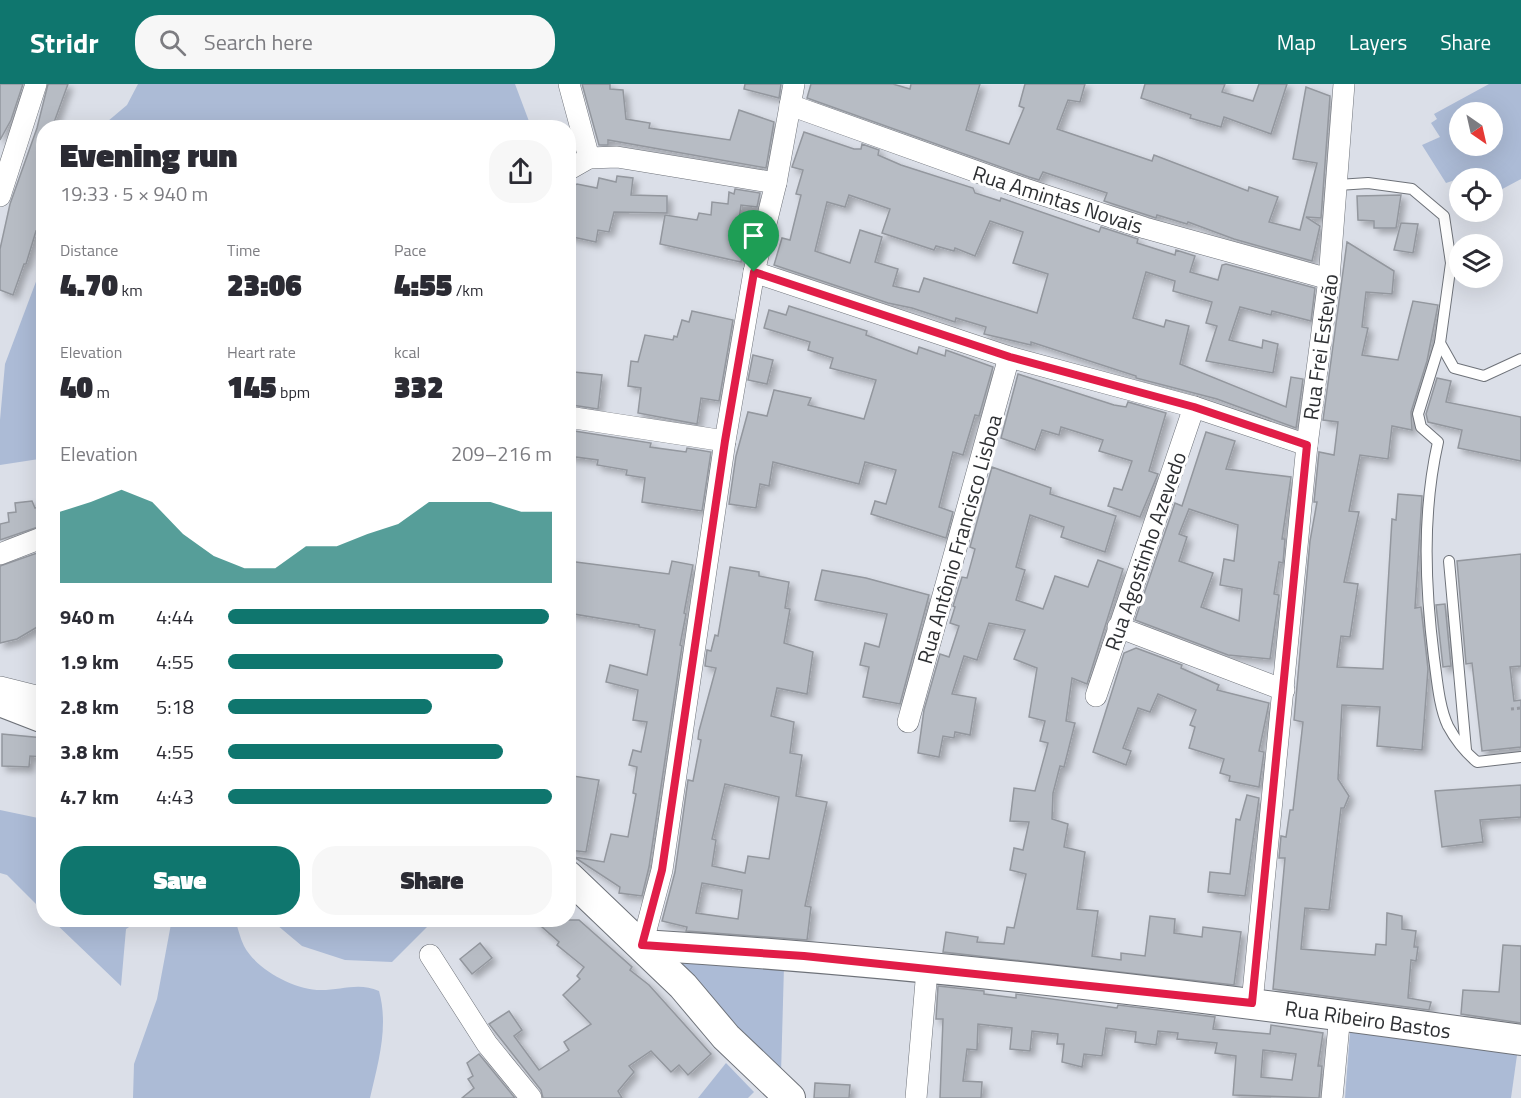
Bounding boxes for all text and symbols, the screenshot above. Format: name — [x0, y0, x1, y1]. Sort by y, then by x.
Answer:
search box — [135, 15, 555, 69]
text: Stridr — [30, 21, 99, 64]
text: Search here — [204, 25, 313, 59]
icon: search — [156, 26, 189, 59]
text: Map — [1277, 26, 1316, 58]
text: Layers — [1349, 26, 1407, 58]
text: Share — [1440, 26, 1491, 58]
north arrow — [1449, 102, 1503, 156]
map controls — [1449, 102, 1503, 288]
text: Evening run — [60, 130, 237, 180]
button: share — [489, 140, 552, 203]
street label: Rua Amintas Novais — [969, 156, 1147, 242]
button: locate — [1449, 168, 1503, 222]
text: 19:33 · 5 × 940 m — [60, 178, 208, 209]
pin — [728, 210, 779, 272]
icon: arrive — [737, 219, 770, 252]
button: layers — [1449, 234, 1503, 288]
text: Distance — [60, 238, 118, 262]
text: Time — [227, 238, 260, 262]
text: Pace — [394, 238, 426, 262]
text: 4.70 — [60, 262, 118, 308]
text: 23:06 — [227, 262, 302, 308]
text: 4:55 — [394, 262, 452, 308]
street label: Rua Frei Estevão — [1294, 272, 1346, 422]
text: km — [118, 278, 143, 302]
text: /km — [452, 278, 483, 302]
text: Elevation — [60, 340, 122, 364]
text: Heart rate — [227, 340, 296, 364]
text: kcal — [394, 340, 420, 364]
text: 40 — [60, 364, 93, 410]
text: 145 — [227, 364, 277, 410]
text: 332 — [394, 364, 444, 410]
text: m — [93, 380, 110, 404]
text: bpm — [277, 380, 310, 404]
street label: Rua Antônio Francisco Lisboa — [908, 410, 1010, 667]
text: Elevation — [60, 438, 138, 469]
text: 209–216 m — [451, 438, 552, 469]
street label: Rua Agostinho Azevedo — [1096, 447, 1194, 655]
text: 940 m — [60, 601, 115, 632]
text: 4:44 — [156, 601, 194, 632]
text: 1.9 km — [60, 646, 119, 677]
text: 4:55 — [156, 646, 194, 677]
text: 2.8 km — [60, 691, 119, 722]
text: 5:18 — [156, 691, 194, 722]
text: 3.8 km — [60, 736, 119, 767]
text: 4:55 — [156, 736, 194, 767]
text: 4.7 km — [60, 781, 119, 812]
text: 4:43 — [156, 781, 194, 812]
button: Save — [60, 846, 300, 915]
button: Share — [312, 846, 552, 915]
street label: Rua Ribeiro Bastos — [1283, 992, 1453, 1046]

